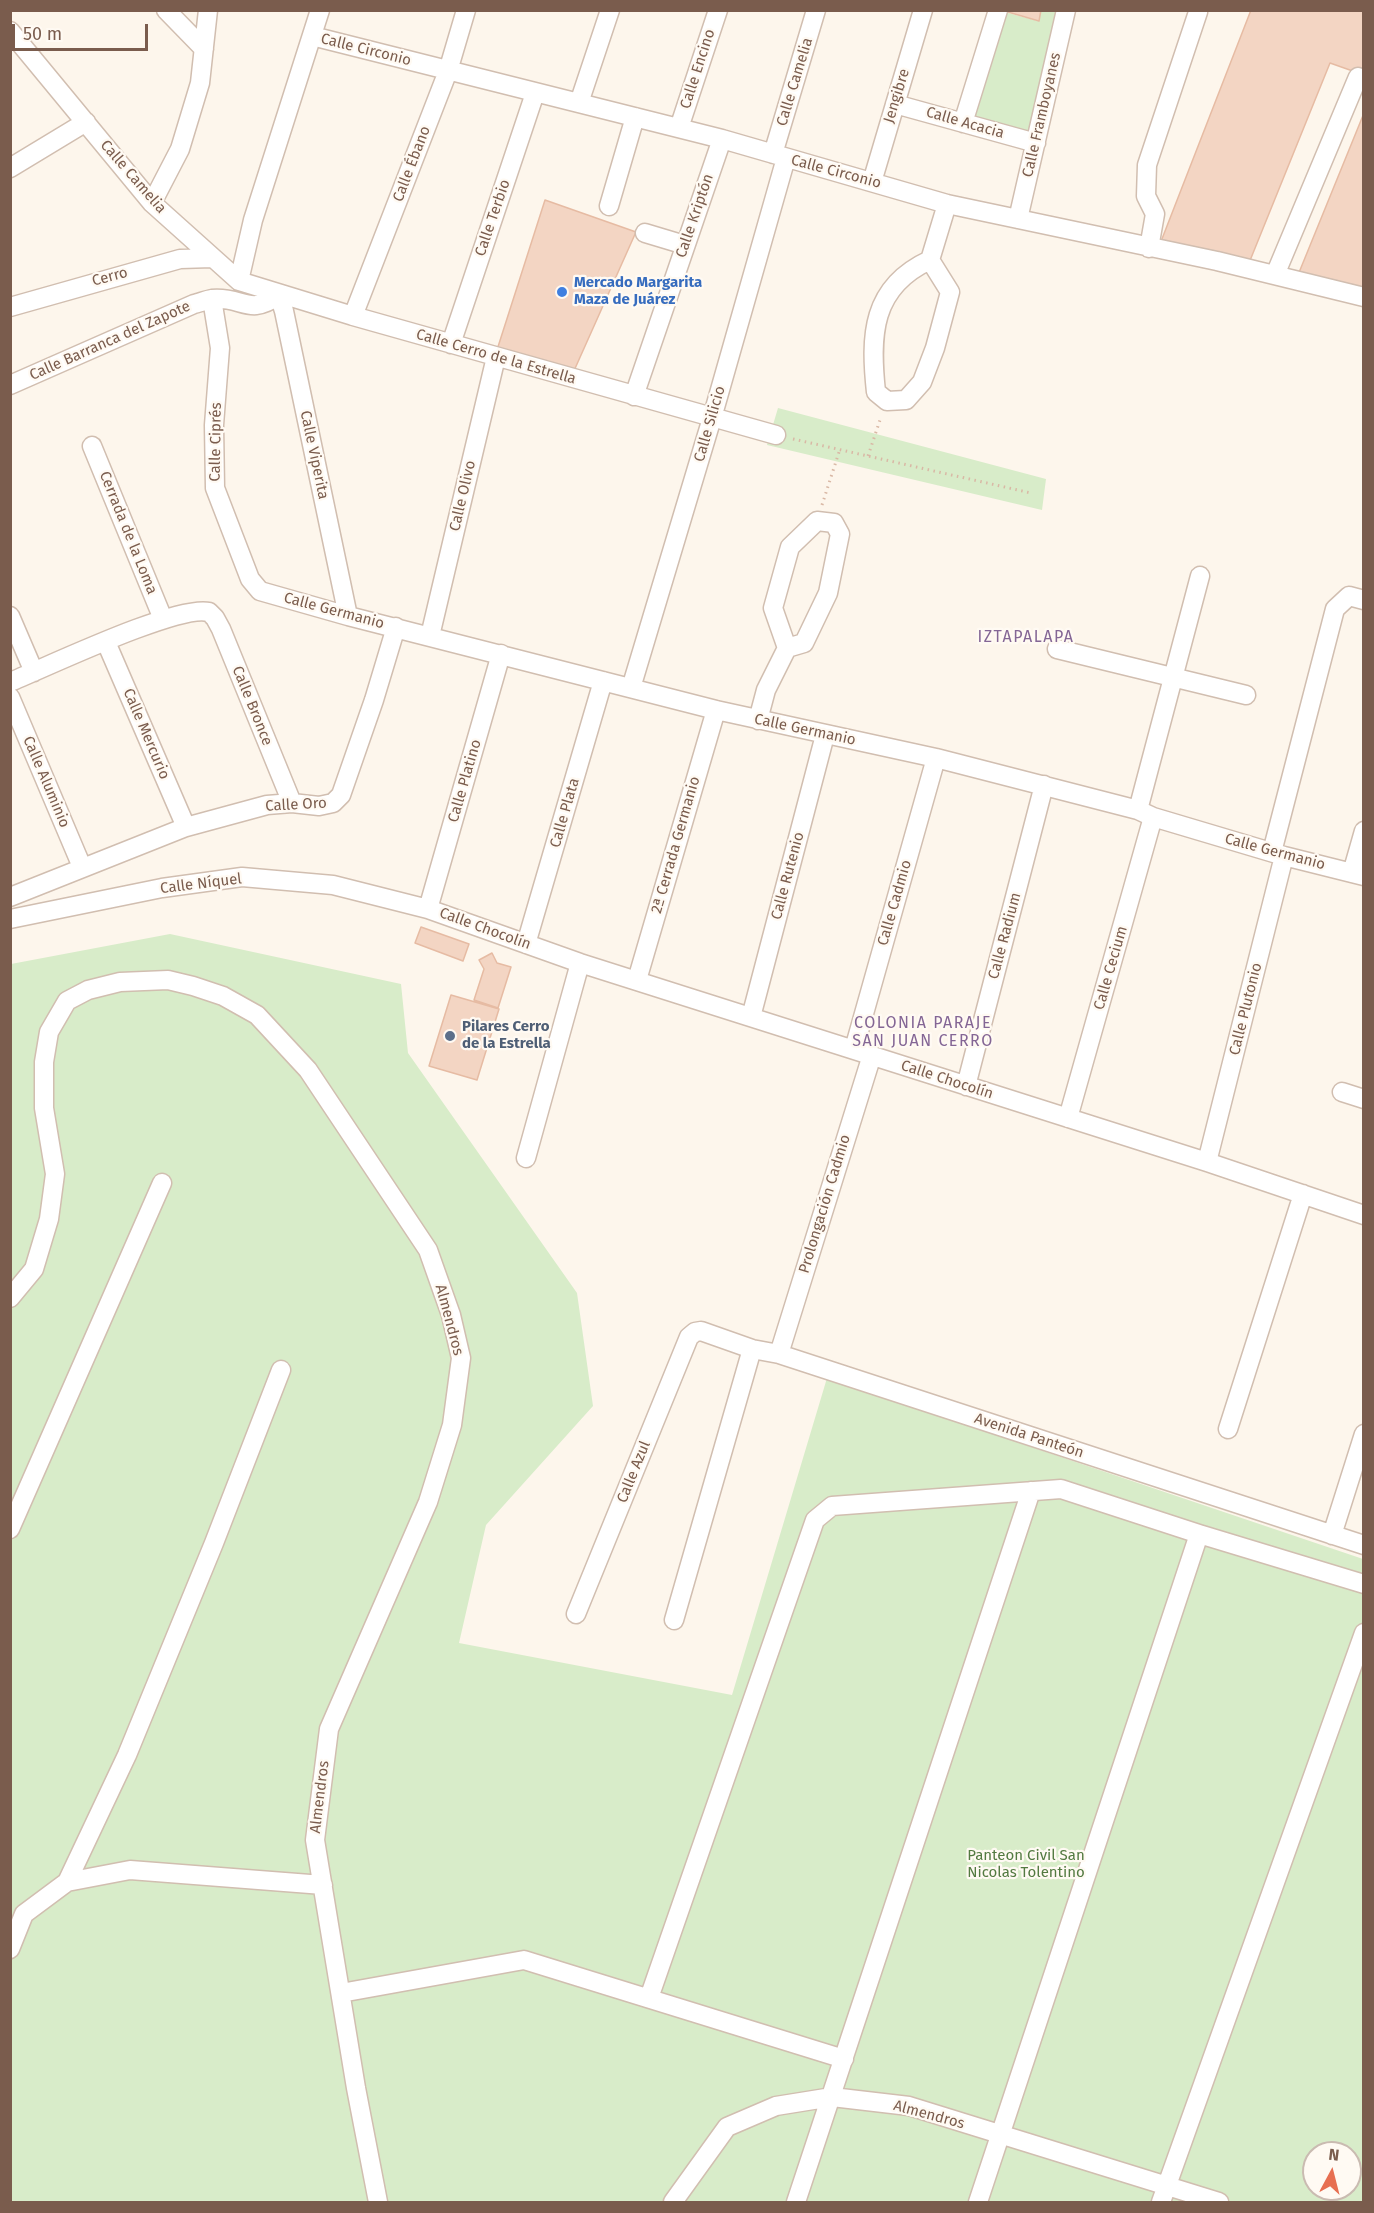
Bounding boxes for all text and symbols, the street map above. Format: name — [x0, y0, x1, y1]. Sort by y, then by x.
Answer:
scale bar — [15, 12, 152, 50]
text: 50 m — [23, 23, 62, 45]
street label: Calle Encino — [677, 27, 719, 111]
street label: Calle Circonio — [319, 30, 413, 70]
street label: Calle Camelia — [773, 36, 817, 128]
street label: Calle Framboyanes — [1019, 51, 1065, 179]
street label: Jengibre — [880, 67, 914, 125]
street label: Calle Acacia — [924, 103, 1006, 143]
street label: Calle Ébano — [389, 124, 435, 204]
street label: Calle Camelia — [96, 137, 170, 217]
street label: Calle Circonio — [789, 151, 883, 193]
street label: Calle Kriptón — [672, 172, 718, 260]
street label: Calle Terbio — [471, 177, 515, 259]
street label: Cerro — [90, 264, 130, 290]
place label: Mercado Margarita Maza de Juárez — [574, 274, 702, 309]
marker: Mercado Margarita Maza de Juárez — [555, 285, 569, 299]
street label: Calle Barranca del Zapote — [27, 297, 193, 385]
street label: Calle Cerro de la Estrella — [414, 326, 578, 388]
street label: Calle Silicio — [691, 384, 729, 464]
street label: Calle Ciprés — [206, 402, 226, 482]
street label: Calle Viperita — [296, 409, 332, 501]
street label: Calle Olivo — [446, 459, 480, 533]
street label: Cerrada de la Loma — [95, 469, 161, 597]
street label: Calle Germanio — [282, 589, 386, 633]
district label: IZTAPALAPA — [978, 628, 1074, 648]
street label: Calle Bronce — [228, 664, 276, 748]
street label: Calle Mercurio — [119, 686, 173, 782]
street label: Calle Germanio — [753, 710, 857, 750]
street label: Calle Aluminio — [19, 734, 73, 830]
street label: Calle Platino — [445, 737, 485, 825]
street label: 2ª Cerrada Germanio — [648, 774, 704, 916]
street label: Calle Plata — [546, 776, 584, 850]
street label: Calle Oro — [265, 794, 327, 816]
street label: Calle Rutenio — [768, 830, 808, 922]
street label: Calle Germanio — [1223, 830, 1327, 874]
street label: Calle Cadmio — [874, 858, 916, 948]
street label: Calle Níquel — [159, 870, 243, 898]
street label: Calle Radium — [985, 891, 1025, 981]
street label: Calle Chocolín — [437, 904, 533, 954]
street label: Calle Cecium — [1090, 924, 1132, 1012]
street label: Calle Plutonio — [1226, 961, 1266, 1057]
district label: COLONIA PARAJE SAN JUAN CERRO — [852, 1014, 994, 1052]
place label: Pilares Cerro de la Estrella — [462, 1018, 551, 1053]
marker: Pilares Cerro de la Estrella — [443, 1029, 457, 1043]
street label: Calle Chocolín — [899, 1057, 995, 1103]
street label: Prolongación Cadmio — [795, 1132, 855, 1276]
street label: Almendros — [431, 1282, 467, 1358]
street label: Avenida Panteón — [972, 1410, 1086, 1462]
street label: Calle Azul — [613, 1438, 655, 1506]
street label: Almendros — [307, 1760, 333, 1834]
park label: Panteon Civil San Nicolas Tolentino — [967, 1847, 1085, 1882]
street label: Almendros — [891, 2097, 967, 2133]
north arrow — [1302, 2141, 1362, 2201]
text: N — [1328, 2145, 1340, 2165]

